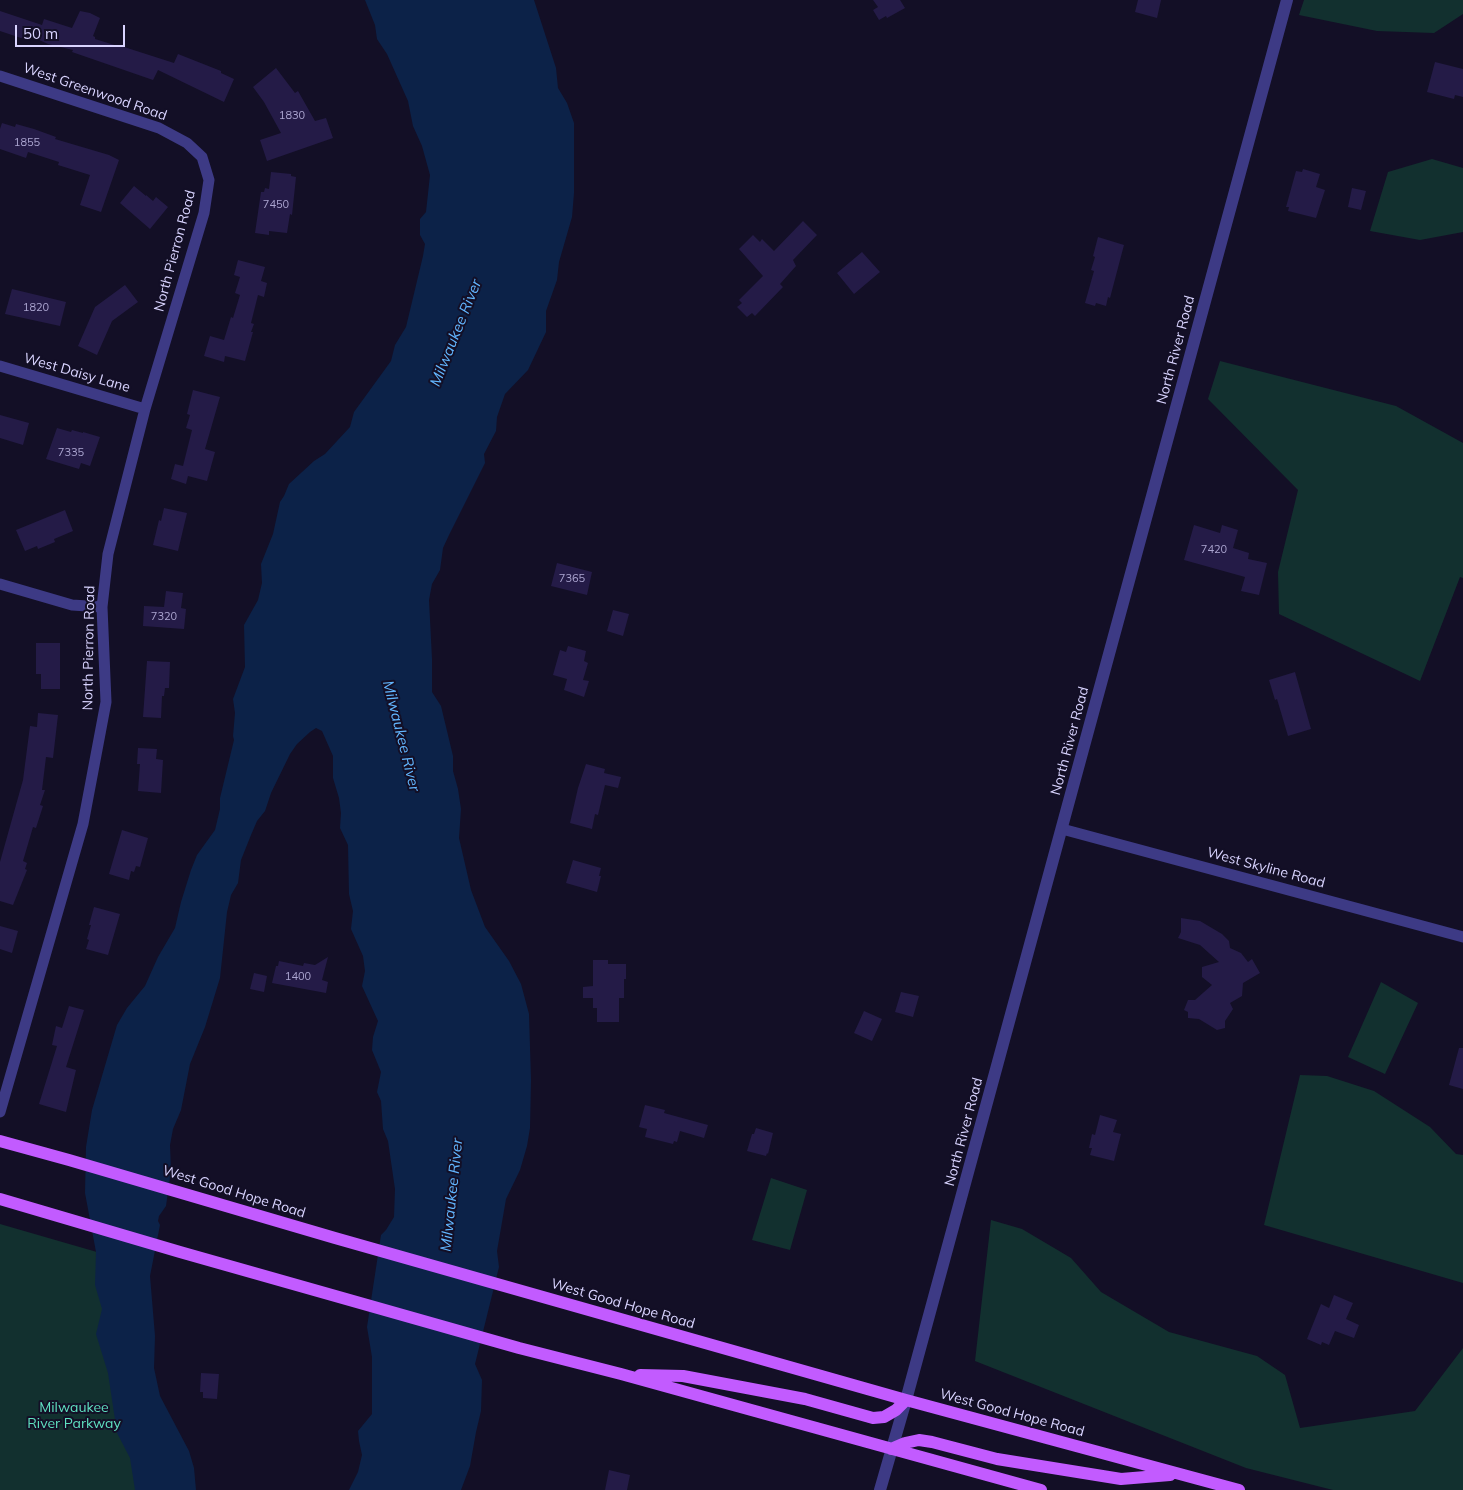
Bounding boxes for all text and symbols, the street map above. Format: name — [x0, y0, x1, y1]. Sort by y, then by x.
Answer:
scale bar — [18, 15, 128, 47]
text: 50 m — [23, 24, 58, 43]
street label: West Greenwood Road — [21, 60, 169, 124]
house number: 1830 — [279, 109, 305, 123]
house number: 1855 — [14, 136, 40, 150]
street label: North Pierron Road — [151, 188, 199, 314]
house number: 7450 — [263, 198, 289, 212]
water label: Milwaukee River — [426, 277, 486, 389]
street label: North River Road — [1153, 294, 1199, 406]
house number: 1820 — [23, 301, 49, 315]
street label: West Daisy Lane — [22, 350, 132, 396]
house number: 7335 — [58, 446, 84, 460]
house number: 7420 — [1201, 543, 1227, 557]
house number: 7365 — [559, 572, 585, 586]
street label: North Pierron Road — [80, 585, 98, 711]
house number: 7320 — [151, 610, 177, 624]
water label: Milwaukee River — [379, 679, 423, 793]
street label: North River Road — [1047, 685, 1093, 797]
street label: West Skyline Road — [1205, 844, 1327, 892]
house number: 1400 — [285, 970, 311, 984]
street label: North River Road — [941, 1076, 987, 1188]
water label: Milwaukee River — [437, 1138, 467, 1252]
street label: West Good Hope Road — [160, 1162, 308, 1222]
street label: West Good Hope Road — [549, 1275, 697, 1333]
street label: West Good Hope Road — [938, 1386, 1086, 1440]
park label: Milwaukee River Parkway — [27, 1400, 121, 1432]

